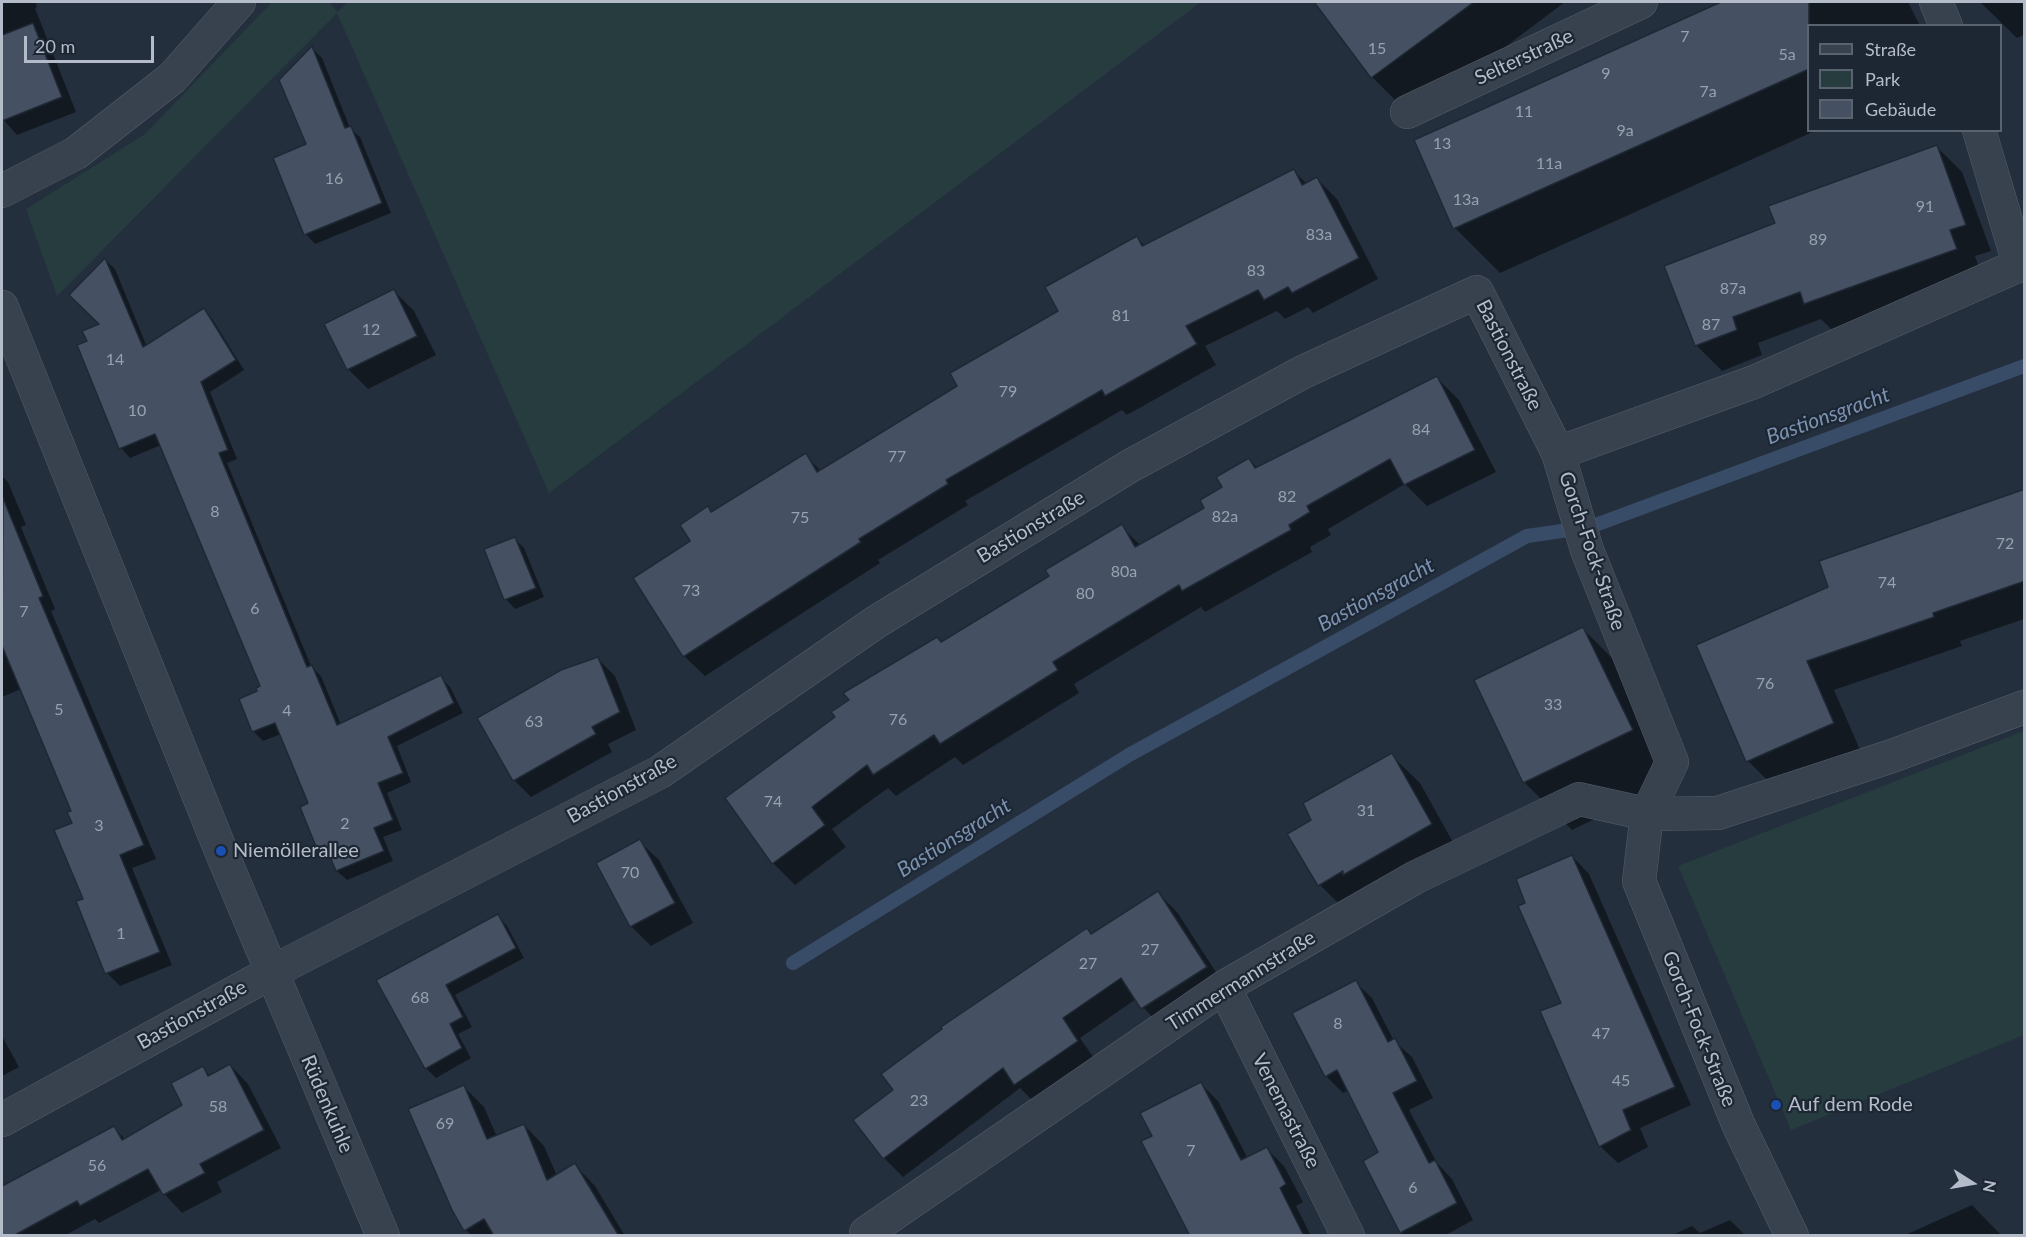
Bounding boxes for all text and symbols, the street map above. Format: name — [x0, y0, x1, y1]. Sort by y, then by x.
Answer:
scale bar — [27, 24, 158, 62]
street label: Selterstraße — [1471, 24, 1577, 90]
legend — [1807, 24, 2002, 132]
house number: 7 — [1680, 27, 1690, 47]
text: 20 m — [35, 35, 75, 57]
text: Straße — [1865, 38, 1916, 60]
house number: 15 — [1368, 39, 1386, 59]
house number: 5a — [1778, 45, 1796, 65]
house number: 9 — [1601, 64, 1611, 84]
text: Park — [1865, 68, 1900, 90]
house number: 7a — [1699, 82, 1717, 102]
text: Gebäude — [1865, 98, 1936, 120]
house number: 11 — [1515, 102, 1533, 122]
house number: 9a — [1616, 121, 1634, 141]
house number: 13 — [1433, 134, 1451, 154]
house number: 11a — [1536, 154, 1562, 174]
house number: 16 — [325, 169, 343, 189]
house number: 13a — [1453, 190, 1479, 210]
house number: 91 — [1916, 197, 1934, 217]
house number: 83a — [1306, 225, 1332, 245]
house number: 89 — [1809, 230, 1827, 250]
house number: 83 — [1247, 261, 1265, 281]
house number: 87a — [1720, 279, 1746, 299]
street label: Bastionstraße — [1471, 296, 1547, 414]
house number: 81 — [1112, 306, 1130, 326]
house number: 87 — [1702, 315, 1720, 335]
house number: 12 — [362, 320, 380, 340]
house number: 14 — [106, 350, 124, 370]
house number: 79 — [999, 382, 1017, 402]
water label: Bastionsgracht — [1763, 382, 1893, 450]
house number: 10 — [128, 401, 146, 421]
house number: 84 — [1412, 420, 1430, 440]
house number: 77 — [888, 447, 906, 467]
street label: Gorch-Fock-Straße — [1554, 469, 1630, 633]
street label: Bastionstraße — [973, 485, 1089, 569]
house number: 82 — [1278, 487, 1296, 507]
house number: 8 — [210, 502, 220, 522]
house number: 82a — [1212, 507, 1238, 527]
house number: 75 — [791, 508, 809, 528]
house number: 72 — [1996, 534, 2014, 554]
water label: Bastionsgracht — [1313, 553, 1439, 637]
house number: 80a — [1111, 562, 1137, 582]
house number: 74 — [1878, 573, 1896, 593]
house number: 73 — [682, 581, 700, 601]
house number: 80 — [1076, 584, 1094, 604]
house number: 6 — [250, 599, 260, 619]
house number: 7 — [19, 602, 29, 622]
house number: 76 — [1756, 674, 1774, 694]
house number: 33 — [1544, 695, 1562, 715]
house number: 5 — [54, 700, 64, 720]
house number: 4 — [282, 701, 292, 721]
house number: 76 — [889, 710, 907, 730]
house number: 63 — [525, 712, 543, 732]
street label: Bastionstraße — [563, 749, 681, 829]
house number: 74 — [764, 792, 782, 812]
water label: Bastionsgracht — [892, 793, 1016, 883]
house number: 31 — [1357, 801, 1375, 821]
house number: 2 — [340, 814, 350, 834]
house number: 3 — [94, 816, 104, 836]
place label: Niemöllerallee — [233, 839, 359, 863]
marker: Niemöllerallee — [214, 844, 228, 858]
house number: 70 — [621, 863, 639, 883]
house number: 1 — [116, 924, 126, 944]
street label: Timmermannstraße — [1162, 926, 1320, 1036]
house number: 27 — [1141, 940, 1159, 960]
street label: Gorch-Fock-Straße — [1657, 948, 1741, 1110]
house number: 27 — [1079, 954, 1097, 974]
street label: Bastionstraße — [133, 975, 251, 1055]
house number: 68 — [411, 988, 429, 1008]
house number: 8 — [1333, 1014, 1343, 1034]
house number: 47 — [1592, 1024, 1610, 1044]
street label: Venemastraße — [1247, 1050, 1325, 1172]
street label: Rüdenkuhle — [296, 1051, 358, 1157]
house number: 45 — [1612, 1071, 1630, 1091]
house number: 23 — [910, 1091, 928, 1111]
place label: Auf dem Rode — [1788, 1093, 1913, 1117]
house number: 58 — [209, 1097, 227, 1117]
marker: Auf dem Rode — [1769, 1098, 1783, 1112]
house number: 69 — [436, 1114, 454, 1134]
house number: 7 — [1186, 1141, 1196, 1161]
north arrow — [1942, 1153, 2002, 1213]
house number: 56 — [88, 1156, 106, 1176]
house number: 6 — [1408, 1178, 1418, 1198]
text: N — [1980, 1179, 2001, 1194]

